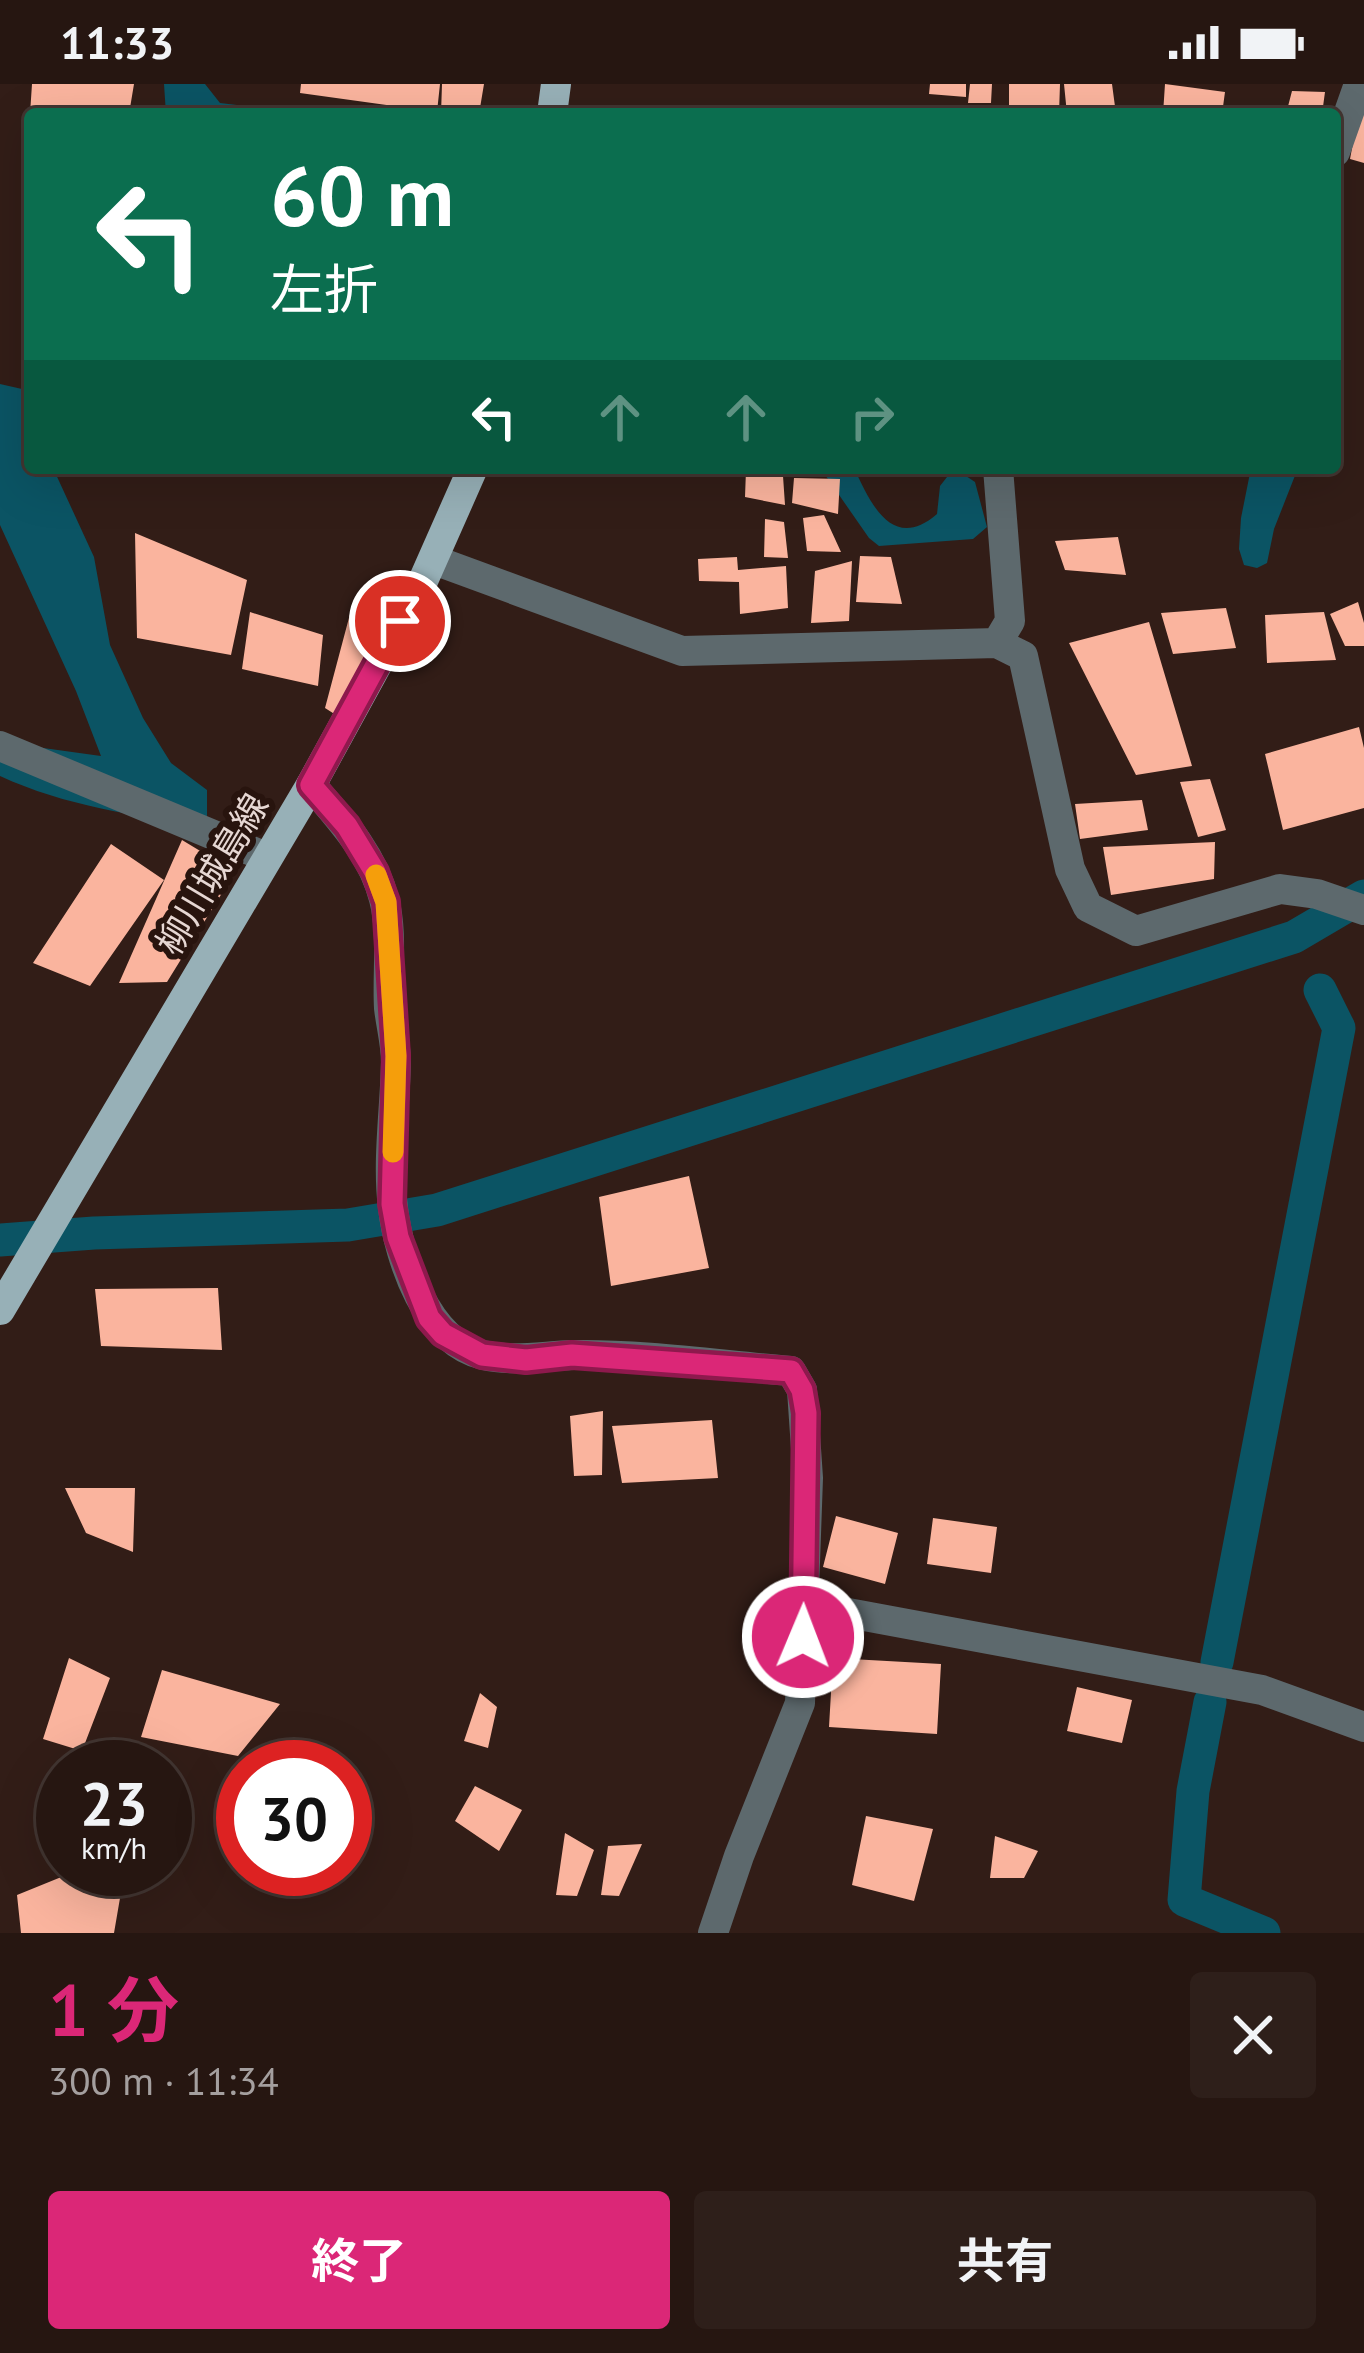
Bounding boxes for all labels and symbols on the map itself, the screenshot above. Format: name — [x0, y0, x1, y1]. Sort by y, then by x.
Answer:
pin — [349, 570, 451, 672]
street label: 柳川城島線 — [145, 784, 278, 963]
position arrow — [740, 1574, 866, 1700]
speed limit sign: 30 — [216, 1740, 372, 1896]

